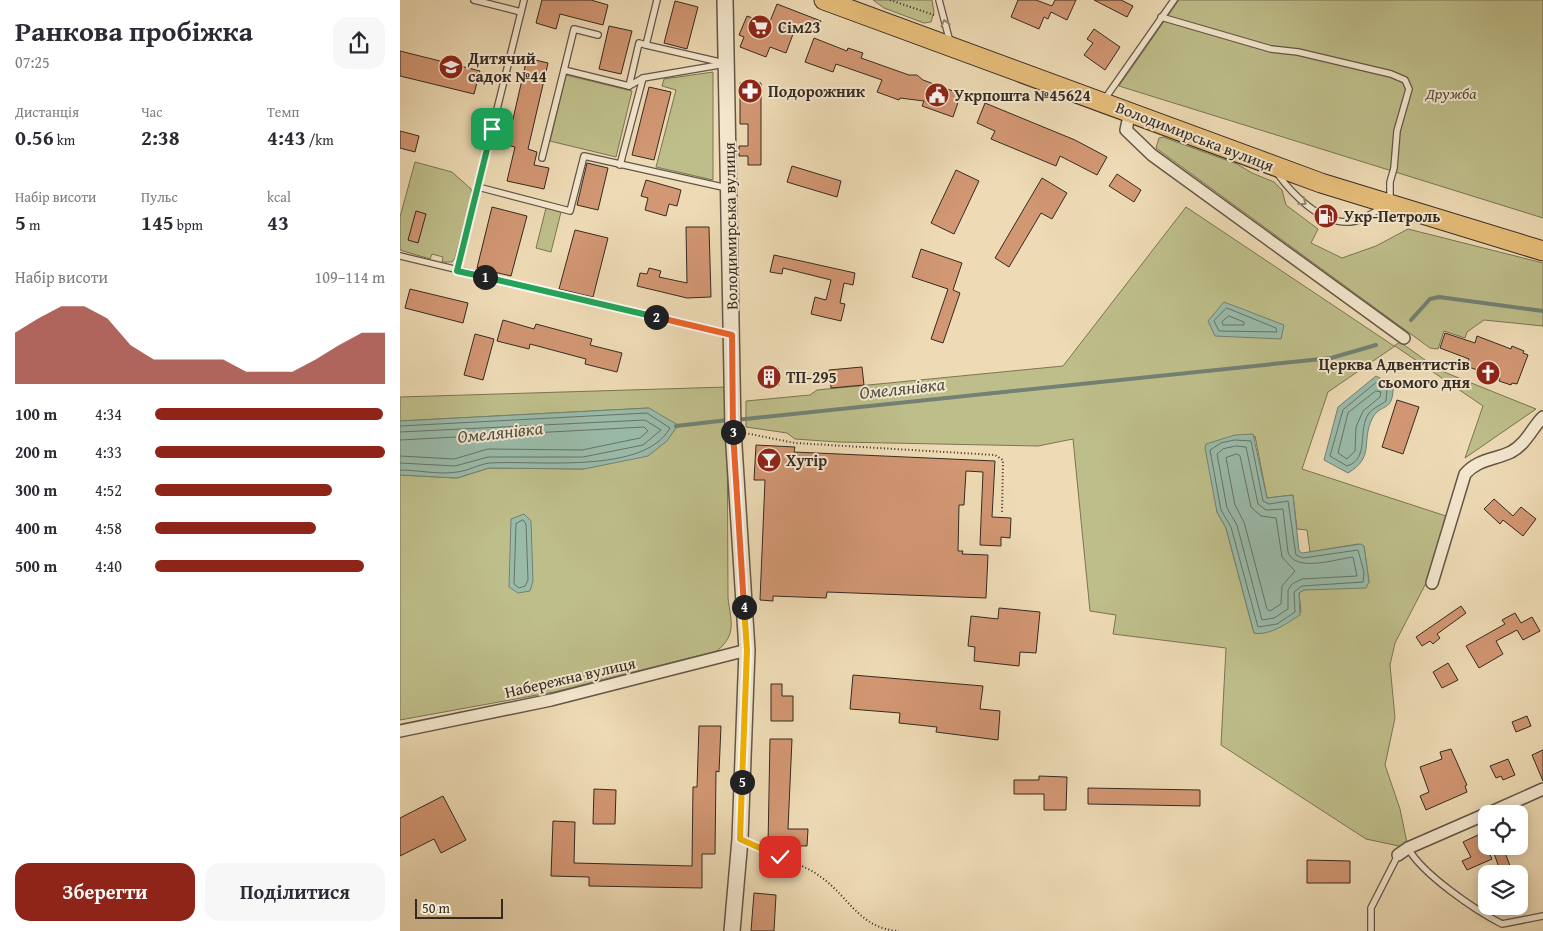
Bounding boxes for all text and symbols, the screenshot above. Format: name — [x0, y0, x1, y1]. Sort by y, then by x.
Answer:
text: Ранкова пробіжка — [15, 10, 253, 51]
supermarket icon: Сім23 — [747, 14, 773, 40]
place label: Сім23 — [778, 15, 821, 39]
button: share — [333, 17, 385, 69]
one-way arrow — [941, 20, 951, 28]
place label: Дитячий садок №44 — [467, 46, 547, 88]
text: 07:25 — [15, 50, 50, 74]
school or university icon: Дитячий садок №44 — [438, 54, 464, 80]
pharmacy icon: Подорожник — [737, 78, 763, 104]
place label: Подорожник — [768, 79, 866, 103]
park label: Дружба — [1424, 81, 1477, 105]
public building icon: Укрпошта №45624 — [924, 82, 950, 108]
place label: Укрпошта №45624 — [954, 83, 1091, 107]
street label: Володимирська вулиця — [1112, 95, 1278, 177]
text: Дистанція — [15, 102, 79, 122]
text: Час — [141, 102, 162, 122]
text: Темп — [267, 102, 299, 122]
pin — [471, 108, 513, 150]
icon: arrive — [478, 115, 506, 143]
text: 0.56 — [15, 122, 54, 153]
text: 2:38 — [141, 122, 180, 153]
text: 4:43 — [267, 122, 306, 153]
text: km — [54, 130, 75, 150]
text: /km — [306, 130, 334, 150]
street label: Володимирська вулиця — [717, 142, 743, 310]
text: Набір висоти — [15, 187, 96, 207]
text: Пульс — [141, 187, 178, 207]
text: kcal — [267, 187, 291, 207]
one-way arrow — [1297, 196, 1307, 205]
fuel station icon: Укр-Петроль — [1313, 203, 1339, 229]
place label: Укр-Петроль — [1344, 204, 1440, 228]
text: 5 — [15, 207, 26, 238]
text: 145 — [141, 207, 174, 238]
text: 43 — [267, 207, 289, 238]
text: m — [26, 215, 40, 235]
text: bpm — [174, 215, 203, 235]
pin: 1 — [472, 264, 498, 290]
text: Набір висоти — [15, 265, 108, 289]
text: 109–114 m — [315, 265, 385, 289]
text: 1 — [482, 267, 489, 287]
pin: 2 — [644, 304, 668, 330]
text: 2 — [653, 307, 660, 327]
place label: Церква Адвентистів сьомого дня — [1319, 352, 1470, 394]
church icon: Церква Адвентистів сьомого дня — [1475, 360, 1501, 386]
building icon: ТП-295 — [756, 364, 782, 390]
place label: ТП-295 — [786, 365, 837, 389]
water label: Омелянівка — [858, 370, 947, 406]
text: 100 m — [15, 402, 57, 426]
text: 4:34 — [95, 402, 122, 426]
water label: Омелянівка — [456, 414, 545, 450]
pin: 3 — [720, 420, 746, 444]
text: 3 — [730, 422, 737, 442]
text: 200 m — [15, 440, 57, 464]
text: 4:33 — [95, 440, 122, 464]
bar icon: Хутір — [756, 447, 782, 473]
place label: Хутір — [786, 448, 827, 472]
text: 300 m — [15, 478, 57, 502]
text: 4:52 — [95, 478, 122, 502]
text: 400 m — [15, 516, 57, 540]
text: 4:58 — [95, 516, 122, 540]
text: 500 m — [15, 554, 57, 578]
text: 4:40 — [95, 554, 122, 578]
pin: 4 — [732, 594, 756, 620]
text: 4 — [741, 597, 748, 617]
street label: Набережна вулиця — [502, 650, 638, 704]
pin: 5 — [730, 770, 754, 794]
text: 5 — [739, 772, 746, 792]
map controls — [1478, 805, 1528, 915]
button: locate — [1478, 805, 1528, 855]
pin — [759, 836, 801, 878]
icon: check — [766, 843, 794, 871]
button: Зберегти — [15, 863, 195, 921]
button: Поділитися — [205, 863, 385, 921]
button: layers — [1478, 865, 1528, 915]
scale bar — [415, 896, 502, 919]
text: 50 m — [422, 898, 450, 918]

